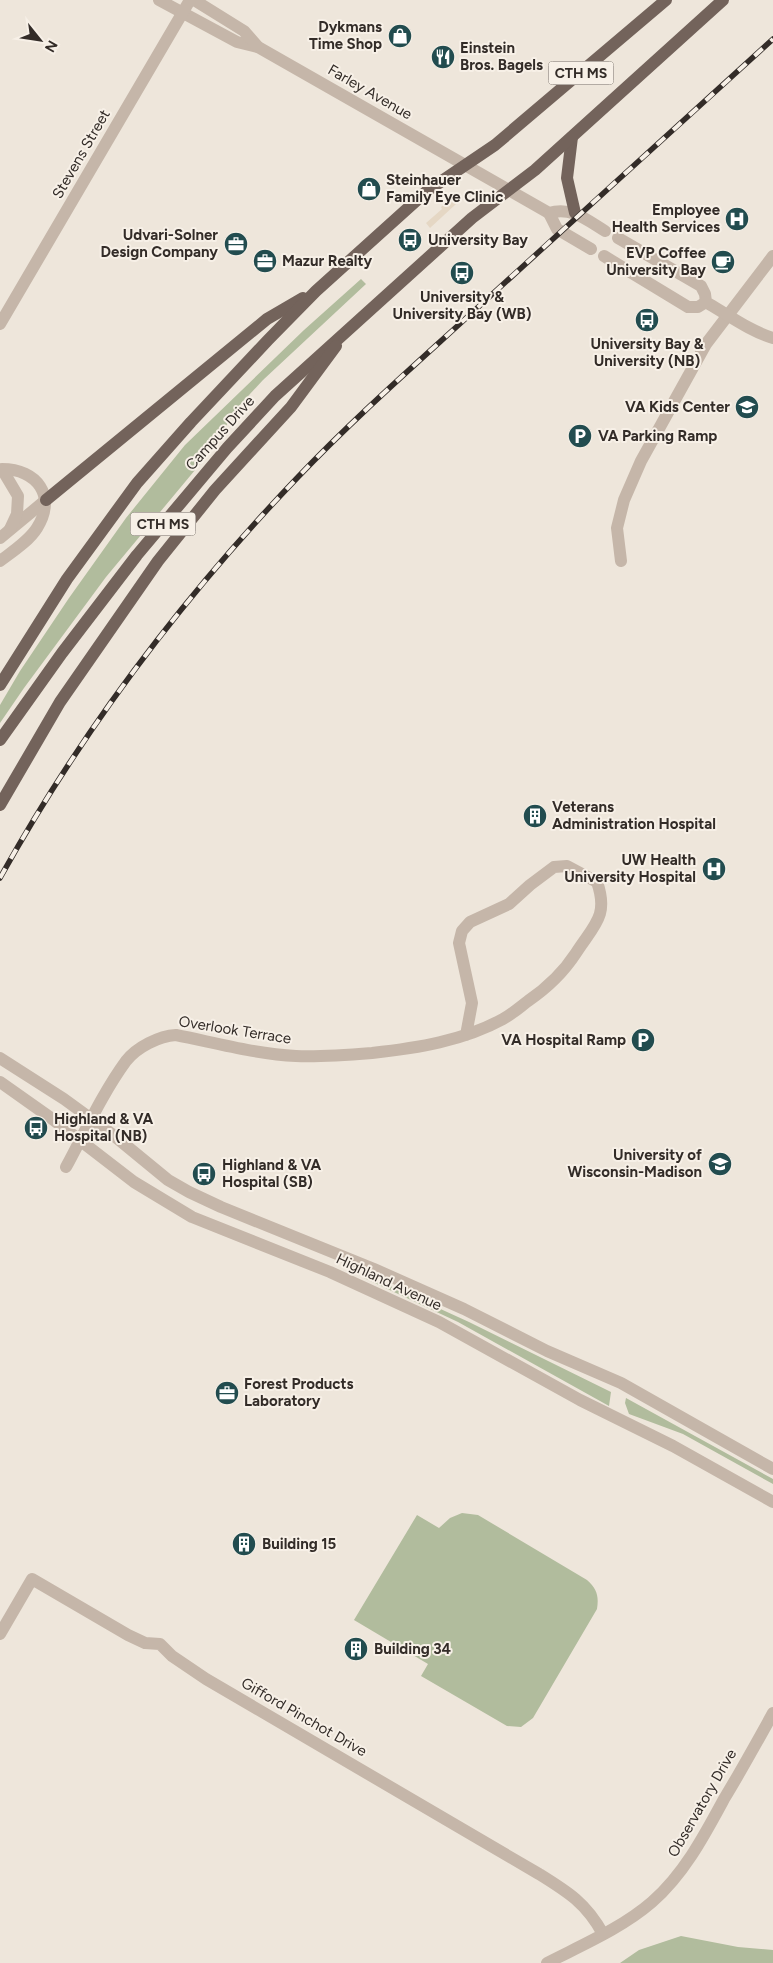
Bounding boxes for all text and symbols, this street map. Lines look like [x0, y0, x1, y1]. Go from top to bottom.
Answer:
north arrow [15, 15, 65, 65]
place label: Dykmans Time Shop [309, 18, 382, 53]
shop icon: Dykmans Time Shop [387, 23, 413, 49]
text: N [41, 37, 61, 55]
place label: Einstein Bros. Bagels [460, 39, 543, 74]
restaurant icon: Einstein Bros. Bagels [430, 44, 456, 70]
street label: Farley Avenue [325, 61, 415, 123]
road number: CTH MS [548, 62, 614, 84]
street label: Stevens Street [48, 106, 114, 202]
place label: Steinhauer Family Eye Clinic [386, 171, 503, 206]
shop icon: Steinhauer Family Eye Clinic [356, 176, 382, 202]
place label: Employee Health Services [612, 201, 721, 236]
hospital icon: Employee Health Services [724, 206, 750, 232]
place label: Udvari-Solner Design Company [101, 226, 218, 261]
bus stop icon: University Bay [397, 227, 423, 253]
office icon: Udvari-Solner Design Company [223, 231, 249, 257]
place label: University Bay [428, 231, 528, 249]
place label: EVP Coffee University Bay [606, 244, 707, 279]
office icon: Mazur Realty [252, 248, 278, 274]
cafe icon: EVP Coffee University Bay [710, 249, 736, 275]
place label: Mazur Realty [282, 252, 372, 270]
bus stop icon: University & University Bay (WB) [449, 260, 475, 286]
place label: University & University Bay (WB) [393, 288, 532, 323]
bus stop icon: University Bay & University (NB) [634, 307, 660, 333]
place label: University Bay & University (NB) [590, 335, 704, 370]
street label: Campus Drive [182, 392, 258, 474]
school or university icon: VA Kids Center [734, 394, 760, 420]
place label: VA Kids Center [625, 398, 730, 416]
parking icon: VA Parking Ramp [567, 423, 593, 449]
place label: VA Parking Ramp [598, 427, 717, 445]
road number: CTH MS [130, 512, 196, 536]
place label: Veterans Administration Hospital [552, 798, 716, 833]
building icon: Veterans Administration Hospital [522, 803, 548, 829]
place label: UW Health University Hospital [564, 851, 696, 886]
hospital icon: UW Health University Hospital [701, 856, 727, 882]
street label: Overlook Terrace [177, 1012, 293, 1048]
parking icon: VA Hospital Ramp [630, 1027, 656, 1053]
place label: VA Hospital Ramp [501, 1031, 626, 1049]
place label: Highland & VA Hospital (NB) [54, 1110, 153, 1145]
bus stop icon: Highland & VA Hospital (NB) [23, 1115, 49, 1141]
place label: University of Wisconsin-Madison [567, 1146, 702, 1181]
school or university icon: University of Wisconsin-Madison [707, 1151, 733, 1177]
place label: Highland & VA Hospital (SB) [222, 1156, 321, 1191]
bus stop icon: Highland & VA Hospital (SB) [191, 1161, 217, 1187]
street label: Highland Avenue [333, 1250, 445, 1314]
place label: Forest Products Laboratory [244, 1375, 354, 1410]
office icon: Forest Products Laboratory [214, 1380, 240, 1406]
building icon: Building 15 [231, 1531, 257, 1557]
place label: Building 15 [262, 1535, 337, 1553]
building icon: Building 34 [343, 1636, 369, 1662]
place label: Building 34 [374, 1640, 452, 1658]
street label: Gifford Pinchot Drive [238, 1674, 370, 1760]
street label: Observatory Drive [664, 1746, 740, 1860]

